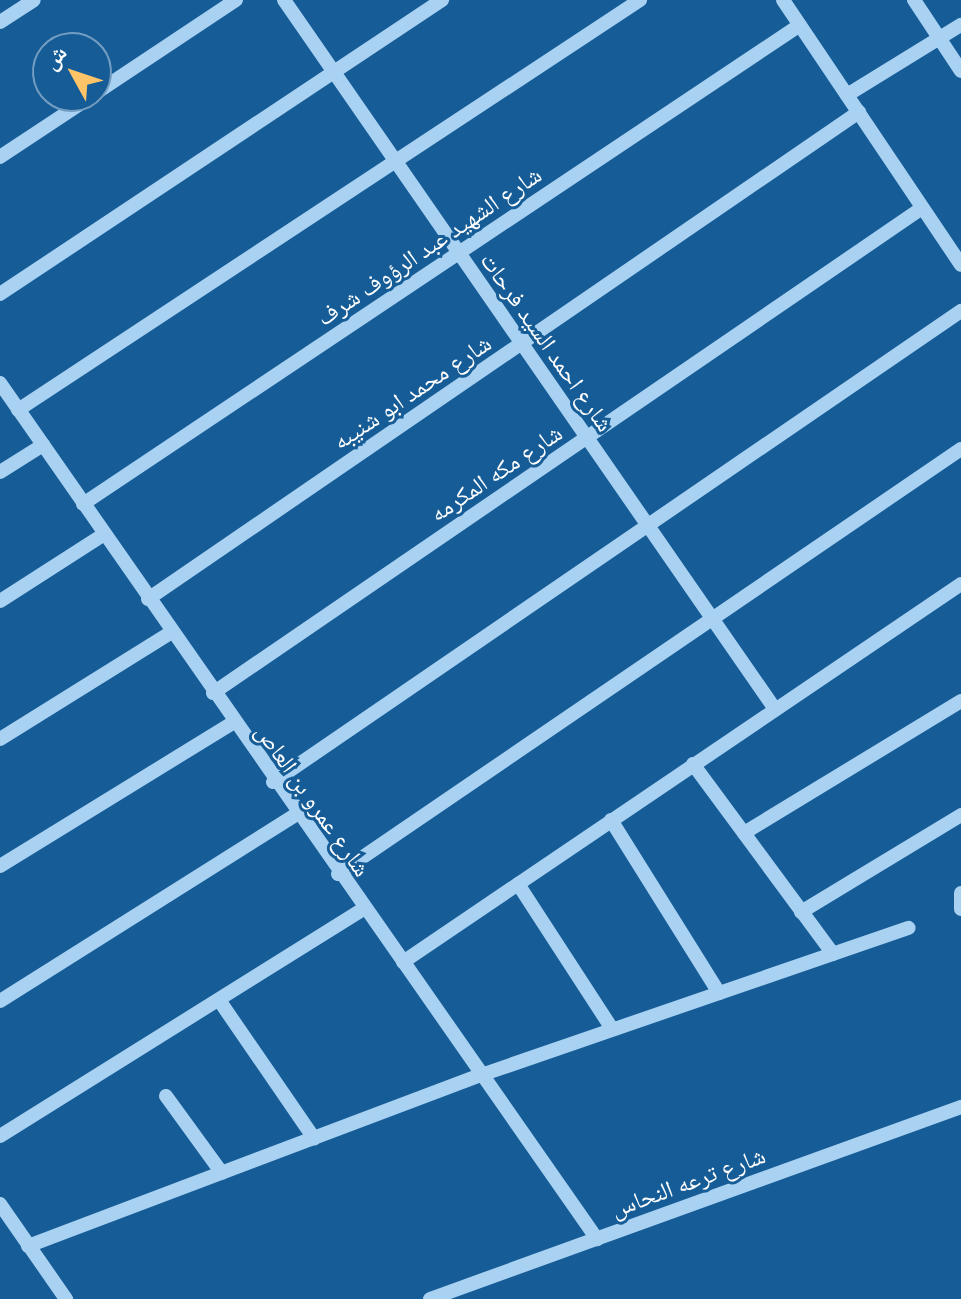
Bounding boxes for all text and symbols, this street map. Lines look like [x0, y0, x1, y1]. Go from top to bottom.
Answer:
north arrow [32, 32, 112, 112]
text: ش [37, 40, 73, 75]
street label: شارع الشهيد عبد الرؤوف شرف [311, 160, 547, 332]
street label: شارع احمد السيد فرحات [474, 247, 620, 437]
street label: شارع محمد ابو شنيبه [327, 328, 497, 456]
street label: شارع مكه المكرمه [424, 418, 568, 528]
street label: شارع عمرو بن العاص [250, 718, 376, 882]
street label: شارع ترعه النحاس [607, 1141, 769, 1223]

